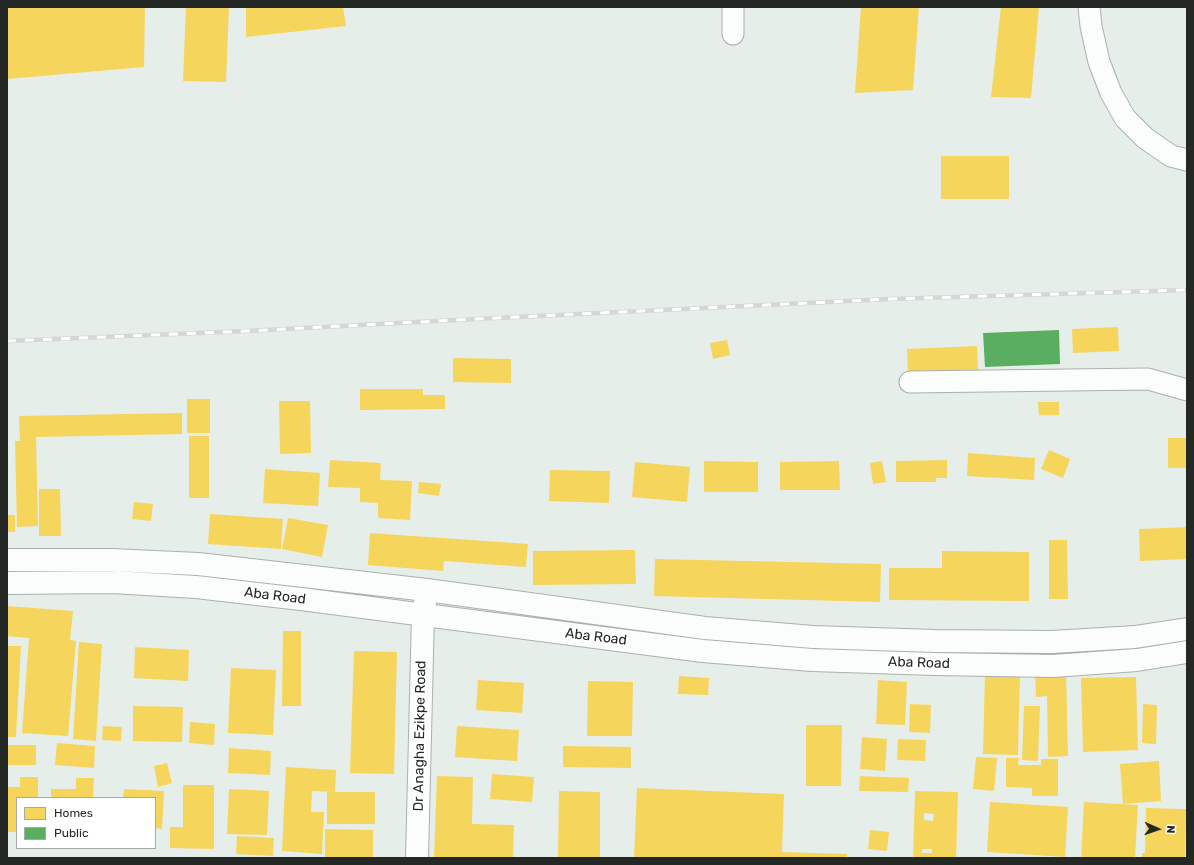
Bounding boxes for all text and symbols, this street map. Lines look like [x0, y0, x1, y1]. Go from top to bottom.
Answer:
street label: Aba Road [243, 584, 307, 608]
street label: Aba Road [564, 625, 628, 649]
street label: Aba Road [888, 654, 950, 672]
street label: Dr Anagha Ezikpe Road [410, 660, 430, 812]
legend [16, 797, 156, 849]
text: Homes [54, 806, 93, 820]
north arrow [1138, 809, 1178, 849]
text: N [1164, 825, 1177, 834]
text: Public [54, 826, 89, 840]

